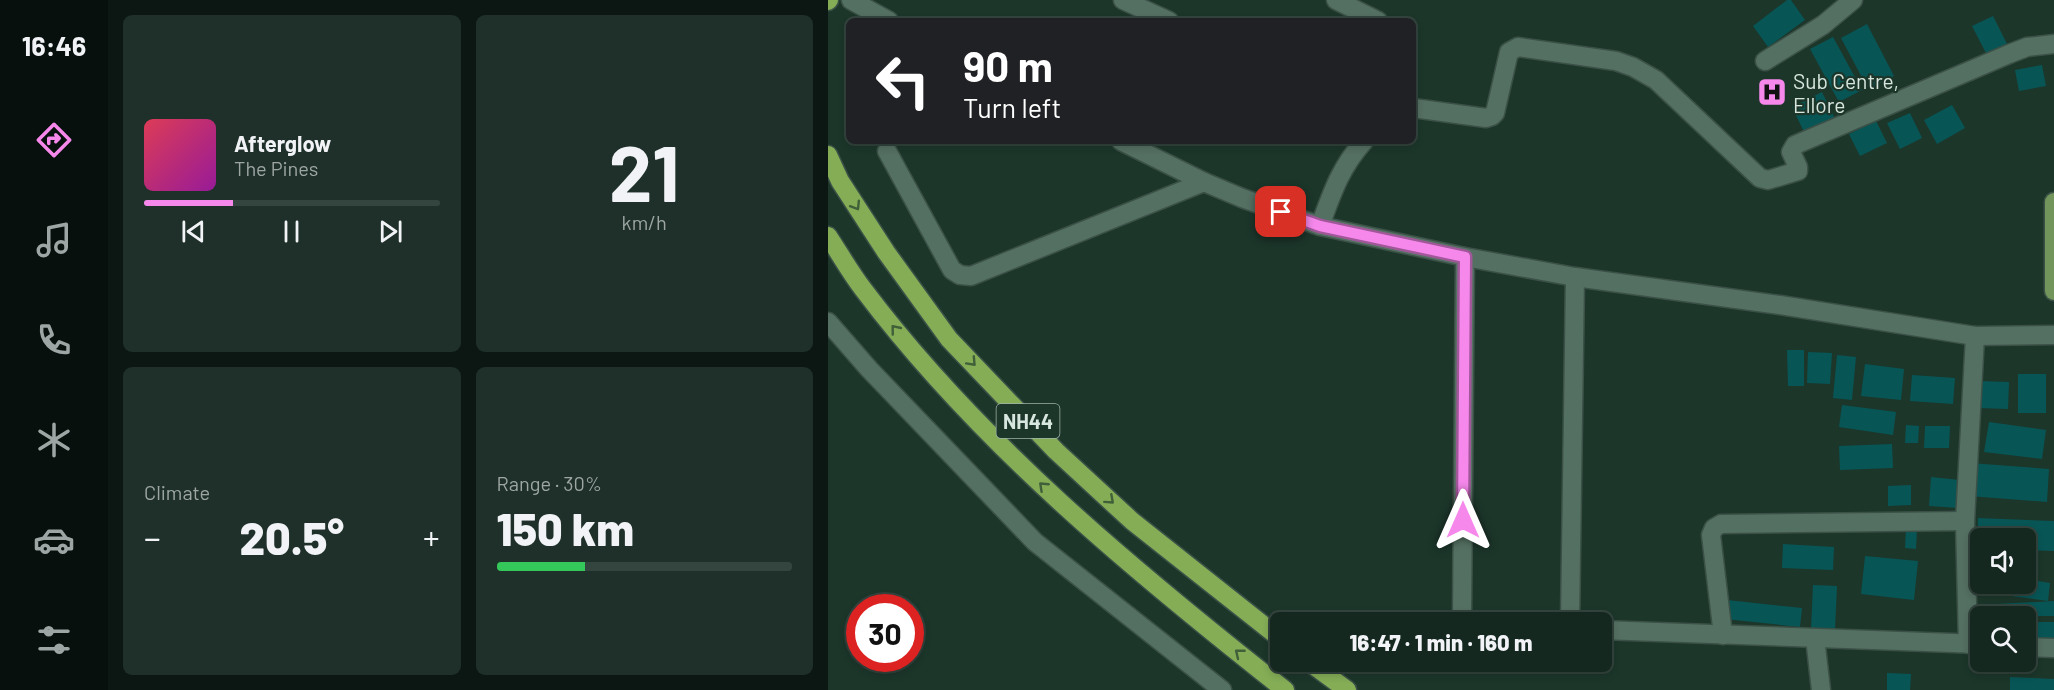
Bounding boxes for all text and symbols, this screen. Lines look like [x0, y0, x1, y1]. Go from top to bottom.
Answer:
text: 16:46 [22, 29, 86, 61]
text: 90 m [963, 40, 1053, 90]
icon: left [864, 42, 942, 120]
place label: Sub Centre, Ellore [1793, 68, 1899, 117]
hospital icon: Sub Centre, Ellore [1756, 76, 1788, 108]
text: Turn left [963, 91, 1061, 123]
icon: directions [33, 119, 75, 161]
text: 21 [609, 124, 680, 218]
text: Afterglow [234, 130, 331, 156]
text: The Pines [234, 156, 318, 180]
pin [1255, 186, 1306, 237]
icon: arrive [1264, 195, 1297, 228]
one-way arrow [849, 199, 860, 210]
text: km/h [622, 210, 667, 234]
icon: previous [177, 215, 210, 248]
icon: pause [275, 215, 308, 248]
icon: next [374, 215, 407, 248]
icon: music [33, 219, 75, 261]
icon: phone [33, 319, 75, 361]
one-way arrow [892, 325, 903, 336]
one-way arrow [965, 356, 976, 366]
road number: NH44 [996, 404, 1060, 438]
icon: climate [33, 419, 75, 461]
text: Range · 30% [497, 471, 602, 495]
text: Climate [144, 480, 210, 504]
one-way arrow [1040, 482, 1050, 493]
position arrow [1431, 488, 1495, 552]
one-way arrow [1103, 493, 1113, 504]
text: 150 km [497, 501, 634, 555]
text: 20.5° [239, 510, 344, 564]
text: − [144, 517, 161, 557]
text: + [423, 517, 440, 557]
icon: car [33, 519, 75, 561]
map controls [1970, 528, 2036, 672]
button: sound [1970, 528, 2036, 594]
speed limit sign: 30 [846, 594, 924, 672]
button: search [1970, 606, 2036, 672]
icon: filters [33, 619, 75, 661]
text: 16:47 · 1 min · 160 m [1350, 629, 1532, 655]
one-way arrow [1235, 650, 1246, 661]

